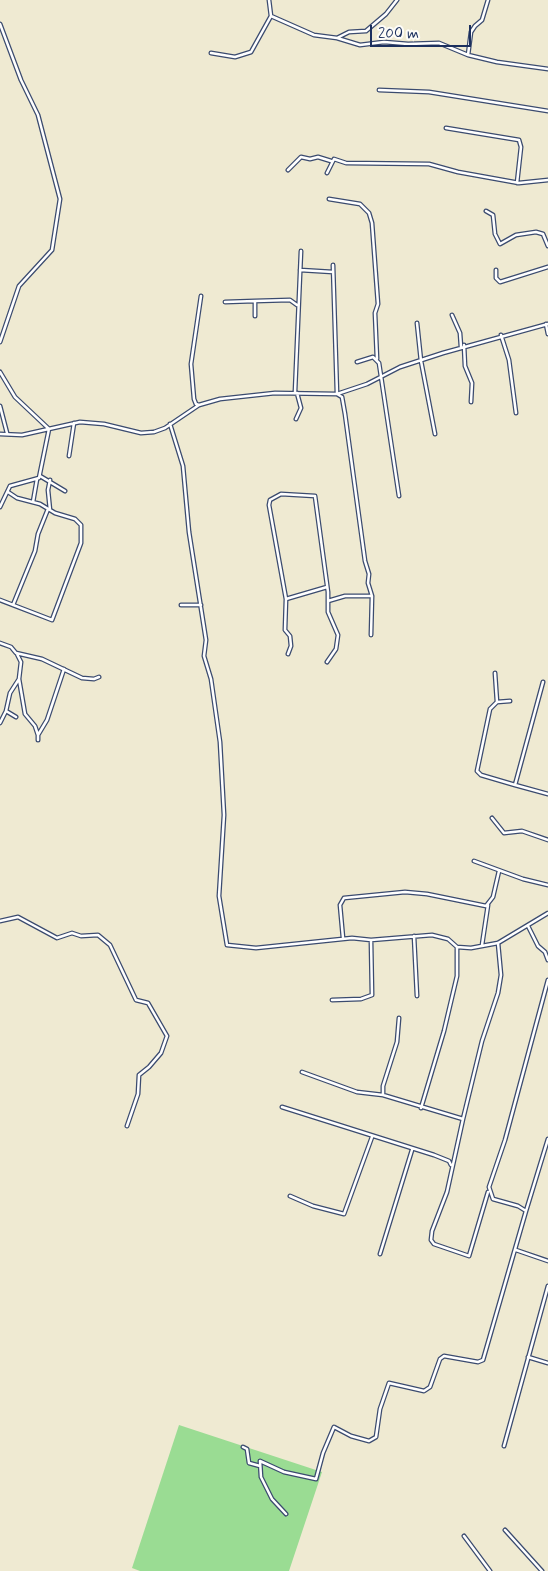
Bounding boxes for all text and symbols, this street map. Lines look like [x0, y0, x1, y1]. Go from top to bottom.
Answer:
scale bar [373, 15, 474, 47]
text: 200 m [378, 24, 419, 44]

